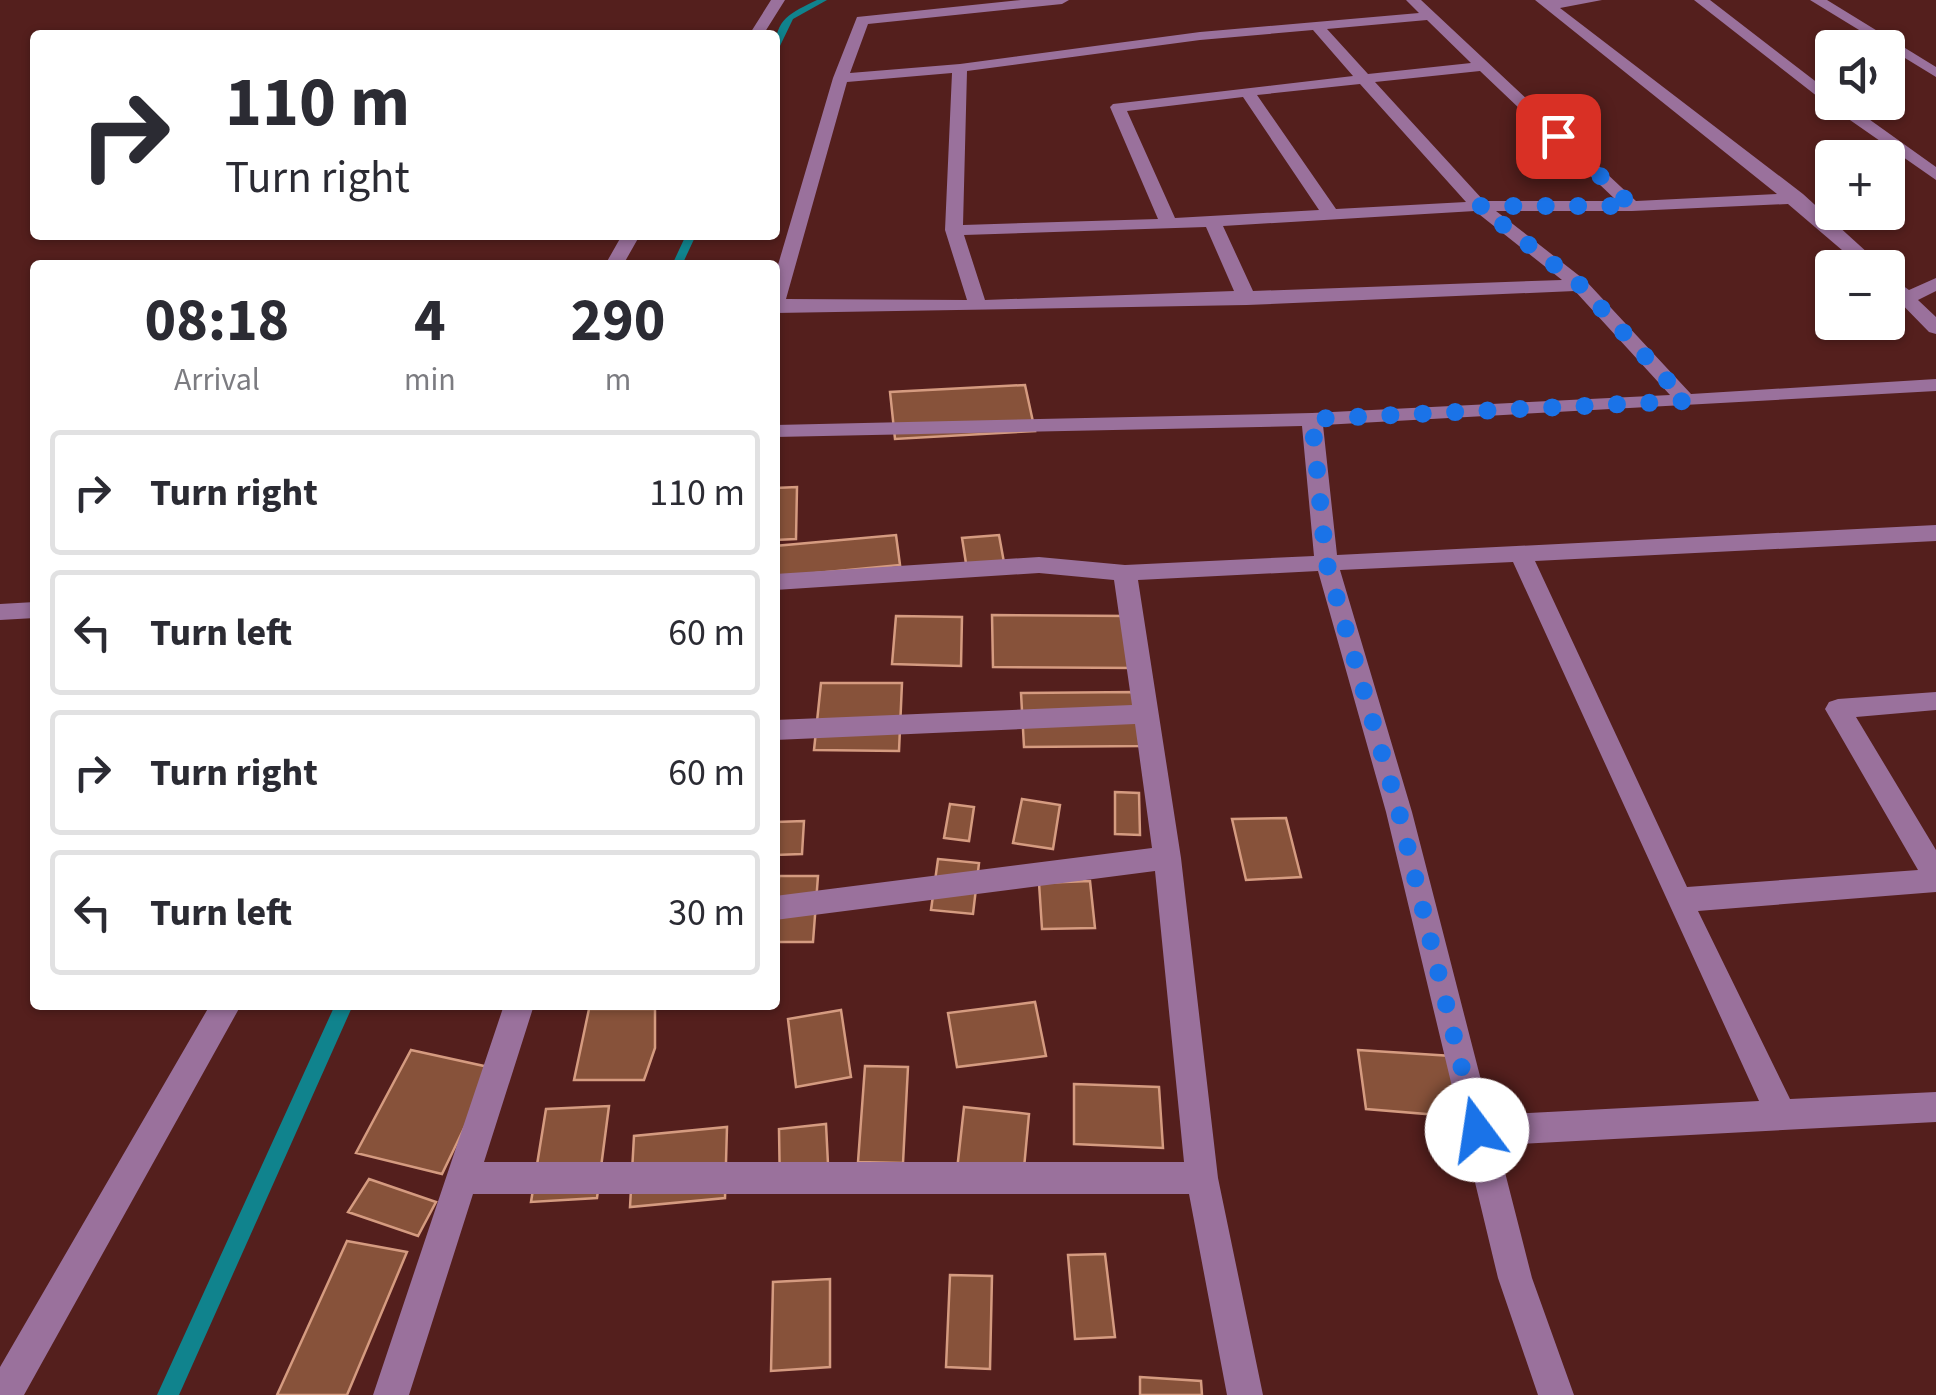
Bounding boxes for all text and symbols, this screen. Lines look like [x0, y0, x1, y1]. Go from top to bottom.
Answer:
map controls [1815, 30, 1905, 340]
button: sound [1815, 30, 1905, 120]
text: 110 m [225, 53, 410, 153]
icon: right [60, 70, 190, 200]
pin [1516, 94, 1601, 179]
icon: arrive [1531, 109, 1586, 164]
button: + [1815, 140, 1905, 230]
text: Turn right [225, 146, 410, 210]
button: − [1815, 250, 1905, 340]
text: 08:18 [145, 279, 289, 364]
text: 4 [414, 279, 446, 364]
text: 290 [570, 279, 665, 364]
text: Arrival [174, 357, 260, 403]
text: min [404, 357, 456, 403]
text: m [605, 357, 631, 403]
icon: right [65, 465, 120, 520]
text: Turn right [150, 466, 318, 520]
text: 110 m [649, 466, 745, 520]
icon: left [65, 605, 120, 660]
text: Turn left [150, 606, 292, 660]
text: 60 m [668, 606, 745, 660]
icon: right [65, 745, 120, 800]
text: Turn right [150, 746, 318, 800]
text: 60 m [668, 746, 745, 800]
icon: left [65, 885, 120, 940]
text: Turn left [150, 886, 292, 940]
text: 30 m [668, 886, 745, 940]
position arrow [1425, 1078, 1529, 1182]

